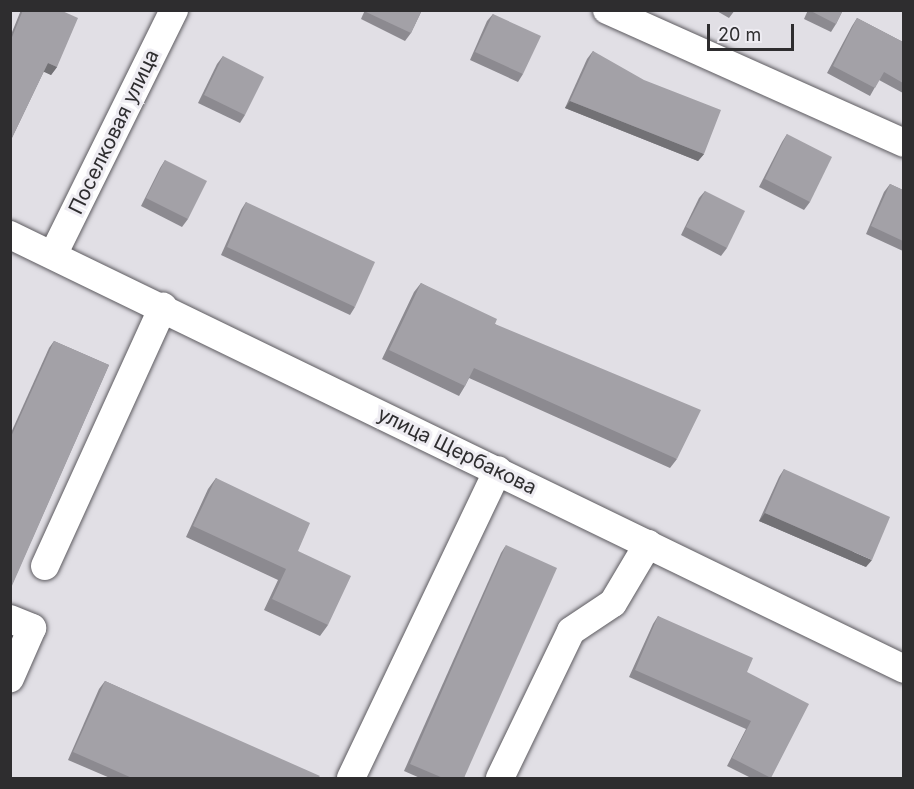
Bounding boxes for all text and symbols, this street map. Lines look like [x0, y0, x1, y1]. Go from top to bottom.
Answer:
scale bar [710, 12, 797, 50]
text: 20 m [718, 24, 761, 45]
street label: Поселковая улица [64, 46, 164, 218]
street label: улица Щербакова [374, 402, 540, 500]

